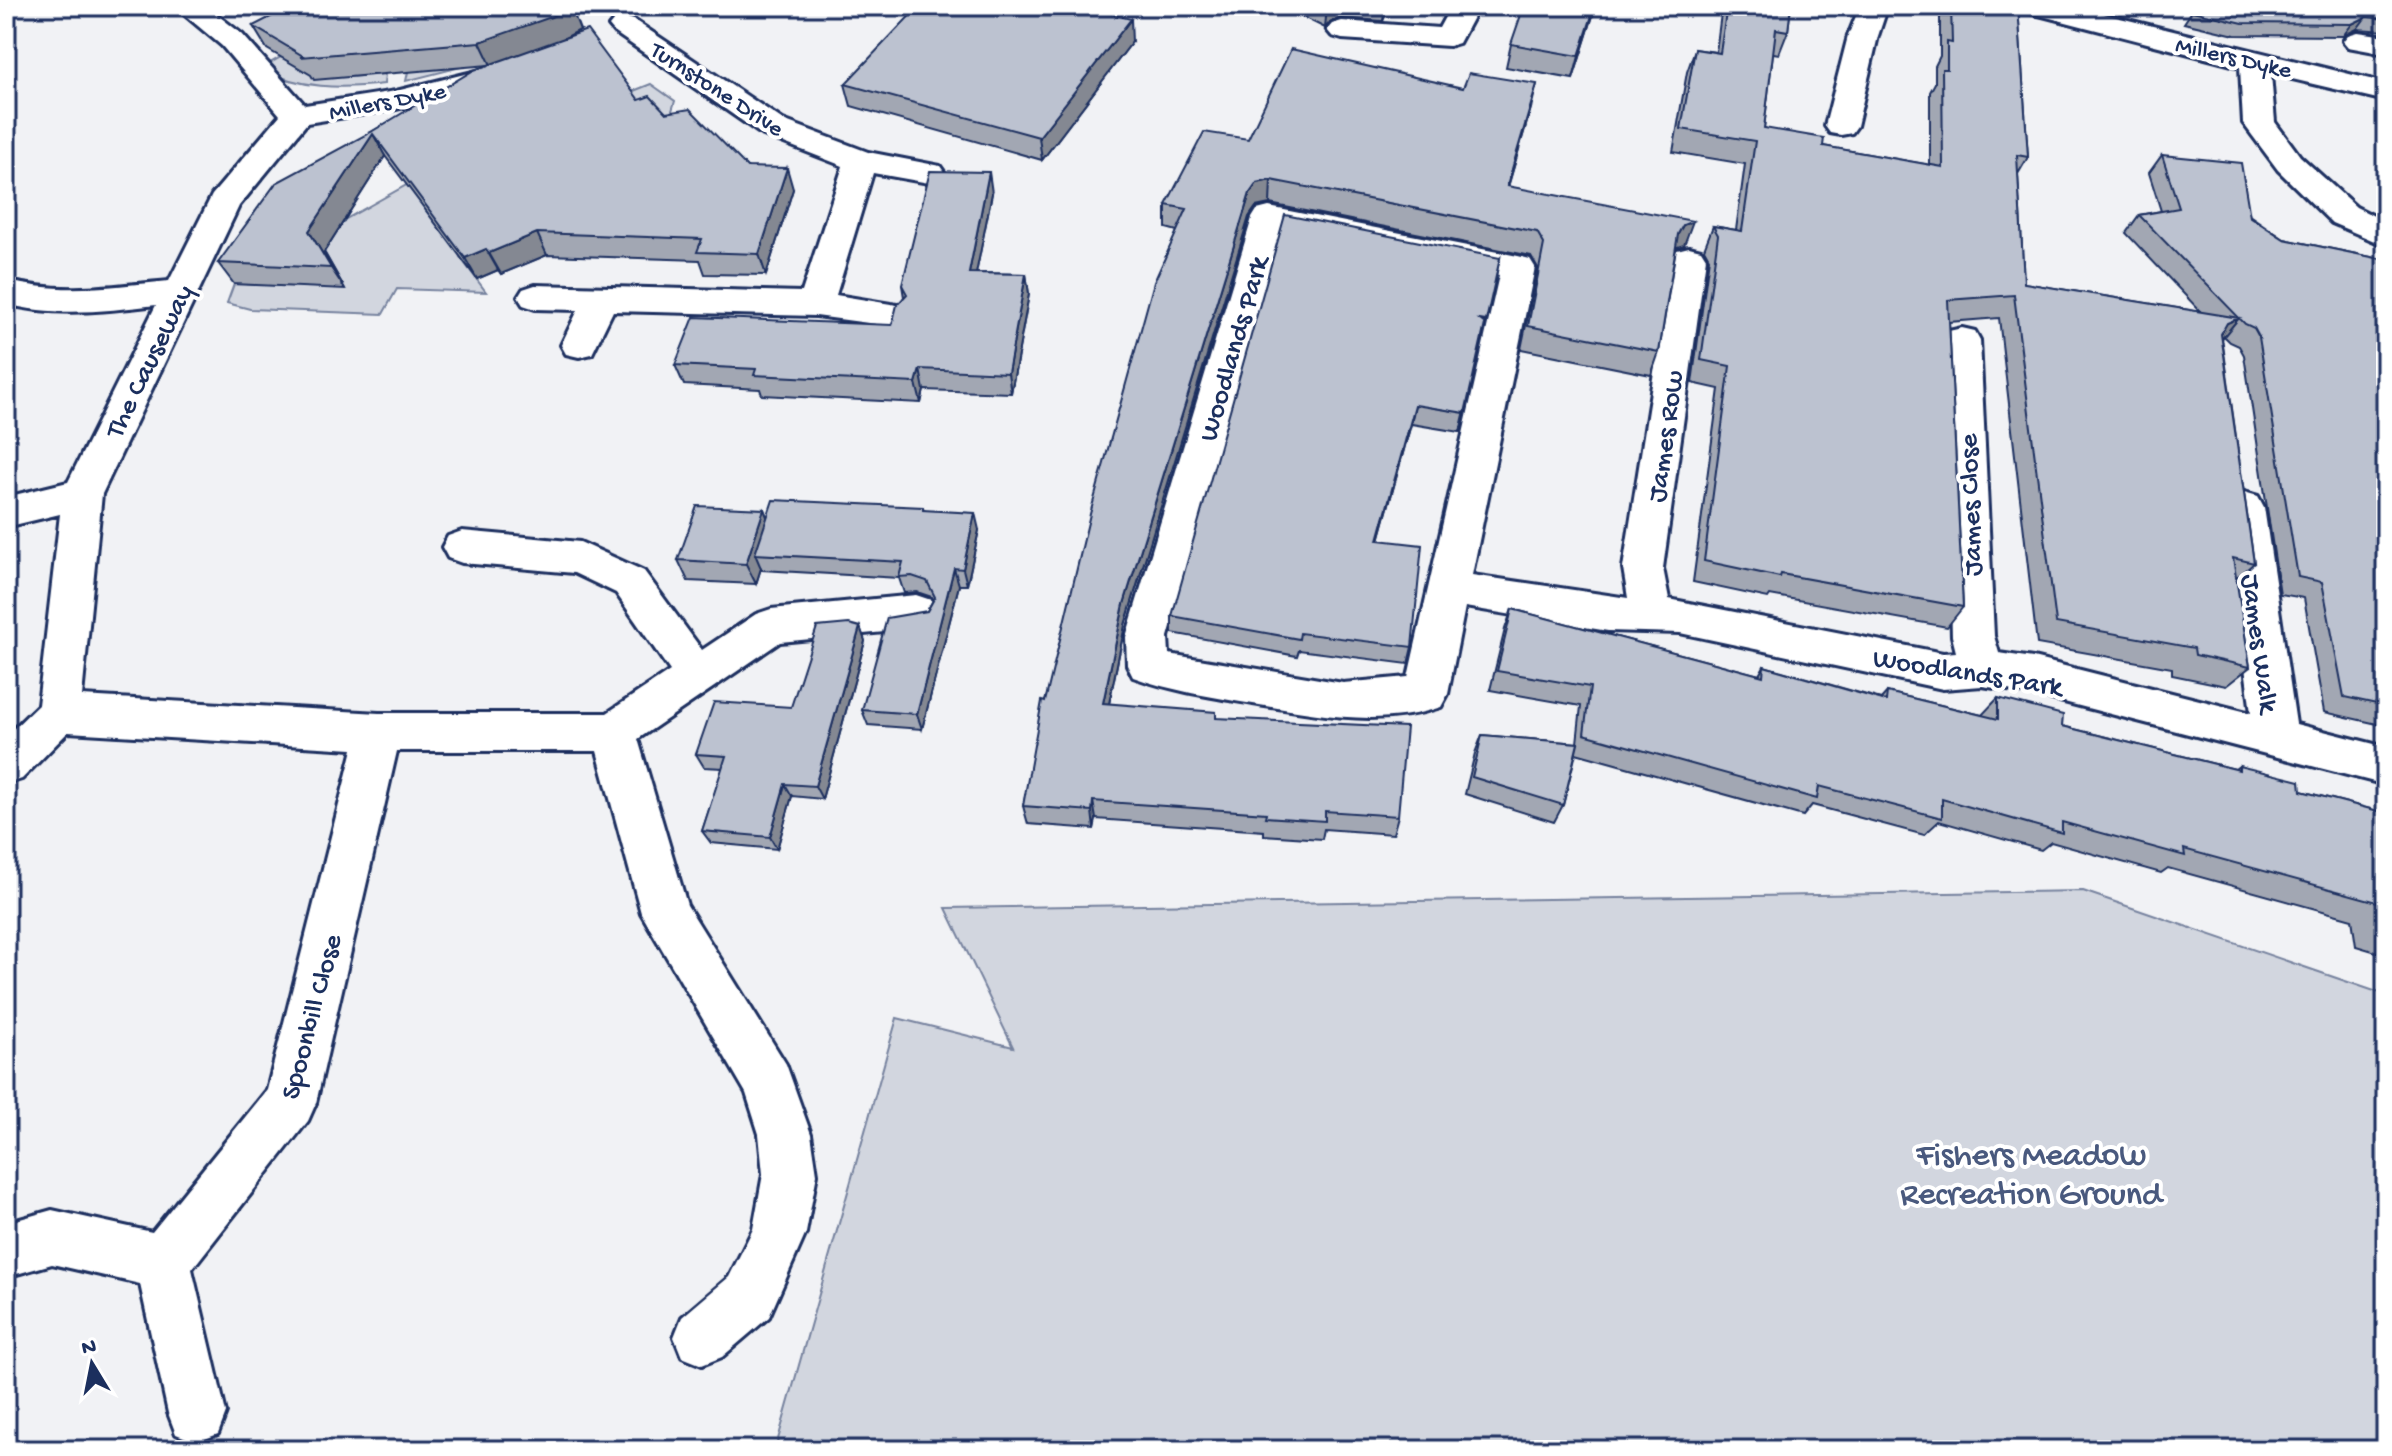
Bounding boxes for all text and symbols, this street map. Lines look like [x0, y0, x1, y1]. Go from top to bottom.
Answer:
street label: Millers Dyke [2172, 32, 2295, 87]
street label: Turnstone Drive [642, 36, 789, 145]
street label: Millers Dyke [327, 78, 449, 129]
street label: Woodlands Park [1193, 250, 1278, 446]
street label: The Causeway [99, 280, 202, 446]
street label: James Row [1642, 368, 1693, 505]
street label: James Close [1954, 433, 1991, 577]
street label: James Walk [2231, 572, 2284, 718]
street label: Woodlands Park [1870, 643, 2067, 706]
street label: Spoonbill Close [275, 930, 351, 1103]
park label: Fishers Meadow Recreation Ground [1900, 1138, 2165, 1217]
north arrow [52, 1324, 132, 1404]
text: N [80, 1334, 99, 1362]

